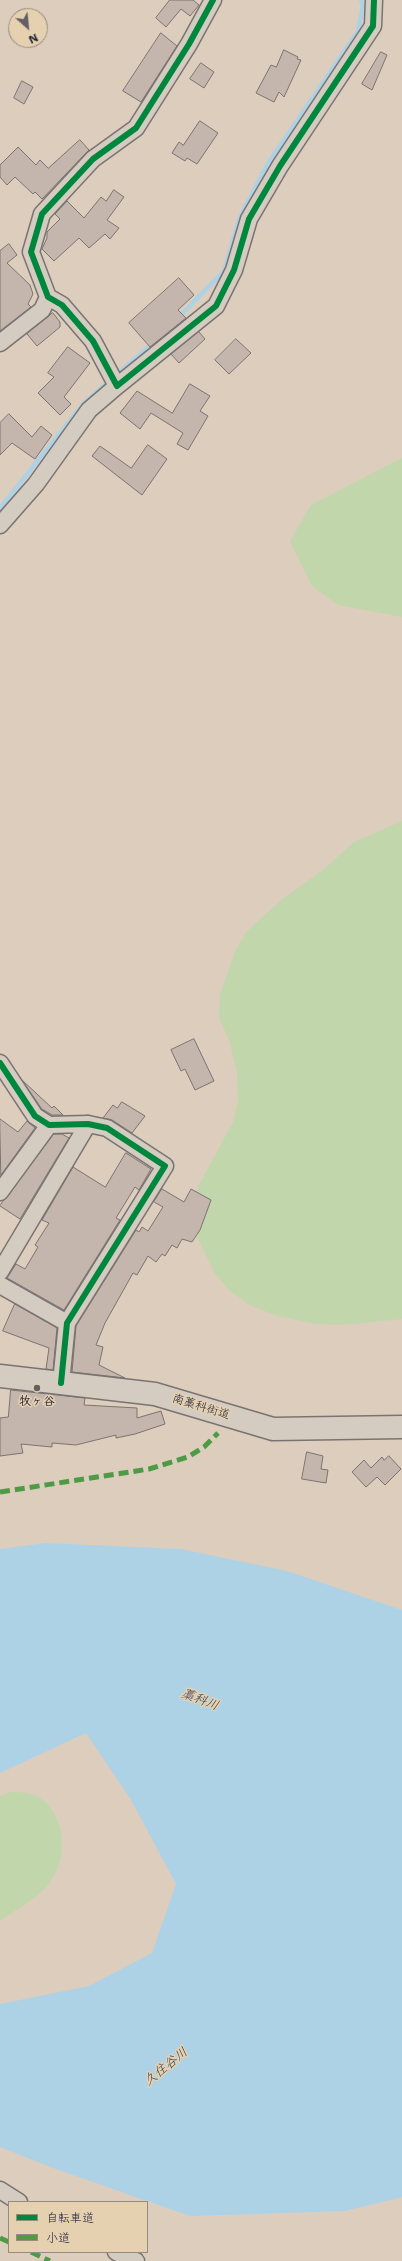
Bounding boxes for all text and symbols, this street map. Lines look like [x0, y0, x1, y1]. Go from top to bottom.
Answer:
north arrow [8, 8, 48, 48]
text: N [26, 30, 41, 47]
marker: 牧ヶ谷 [32, 1383, 42, 1393]
street label: 南藁科街道 [170, 1391, 232, 1423]
place label: 牧ヶ谷 [19, 1395, 55, 1409]
water label: 藁科川 [179, 1686, 221, 1714]
water label: 久住谷川 [141, 2045, 191, 2089]
legend [8, 2201, 148, 2253]
text: 自転車道 [46, 2210, 94, 2226]
text: 小道 [46, 2230, 70, 2246]

